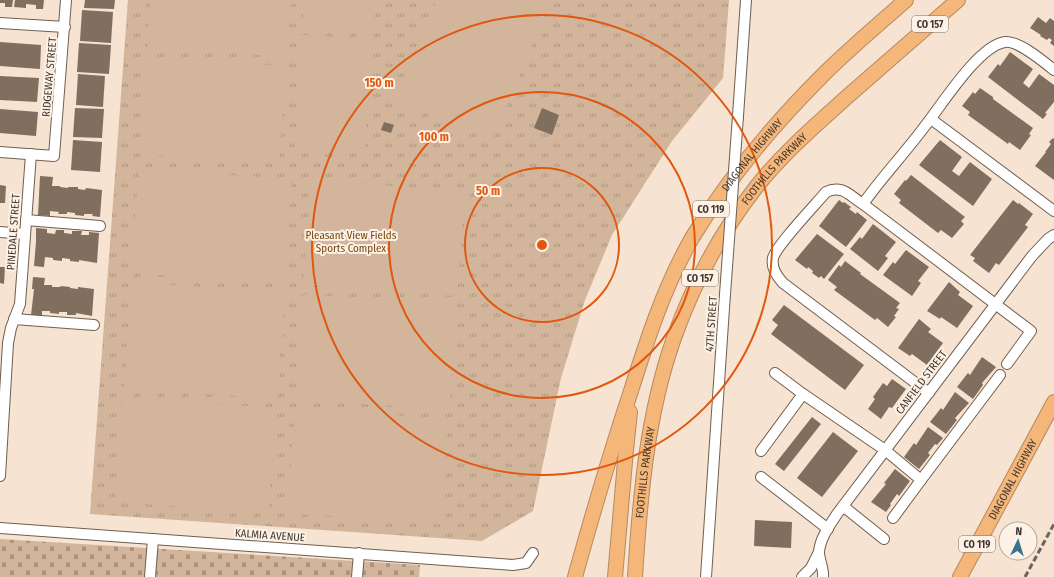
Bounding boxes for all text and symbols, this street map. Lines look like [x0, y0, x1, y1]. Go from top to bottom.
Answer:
road number: CO 157 [912, 16, 948, 32]
street label: RIDGEWAY STREET [40, 36, 60, 117]
text: 150 m [364, 76, 394, 90]
street label: DIAGONAL HIGHWAY [719, 116, 786, 194]
text: 100 m [419, 130, 449, 144]
street label: FOOTHILLS PARKWAY [739, 130, 810, 208]
text: 50 m [476, 184, 500, 198]
street label: PINEDALE STREET [4, 192, 23, 271]
road number: CO 119 [693, 201, 729, 217]
park label: Pleasant View Fields Sports Complex [306, 229, 397, 255]
centre of rings [535, 238, 549, 252]
road number: CO 157 [682, 270, 718, 286]
street label: 47TH STREET [703, 295, 720, 352]
street label: CANFIELD STREET [893, 347, 950, 417]
street label: FOOTHILLS PARKWAY [633, 425, 658, 519]
street label: DIAGONAL HIGHWAY [986, 436, 1040, 522]
north arrow [998, 521, 1038, 561]
text: N [1015, 525, 1022, 538]
street label: KALMIA AVENUE [235, 527, 305, 544]
road number: CO 119 [959, 536, 995, 552]

